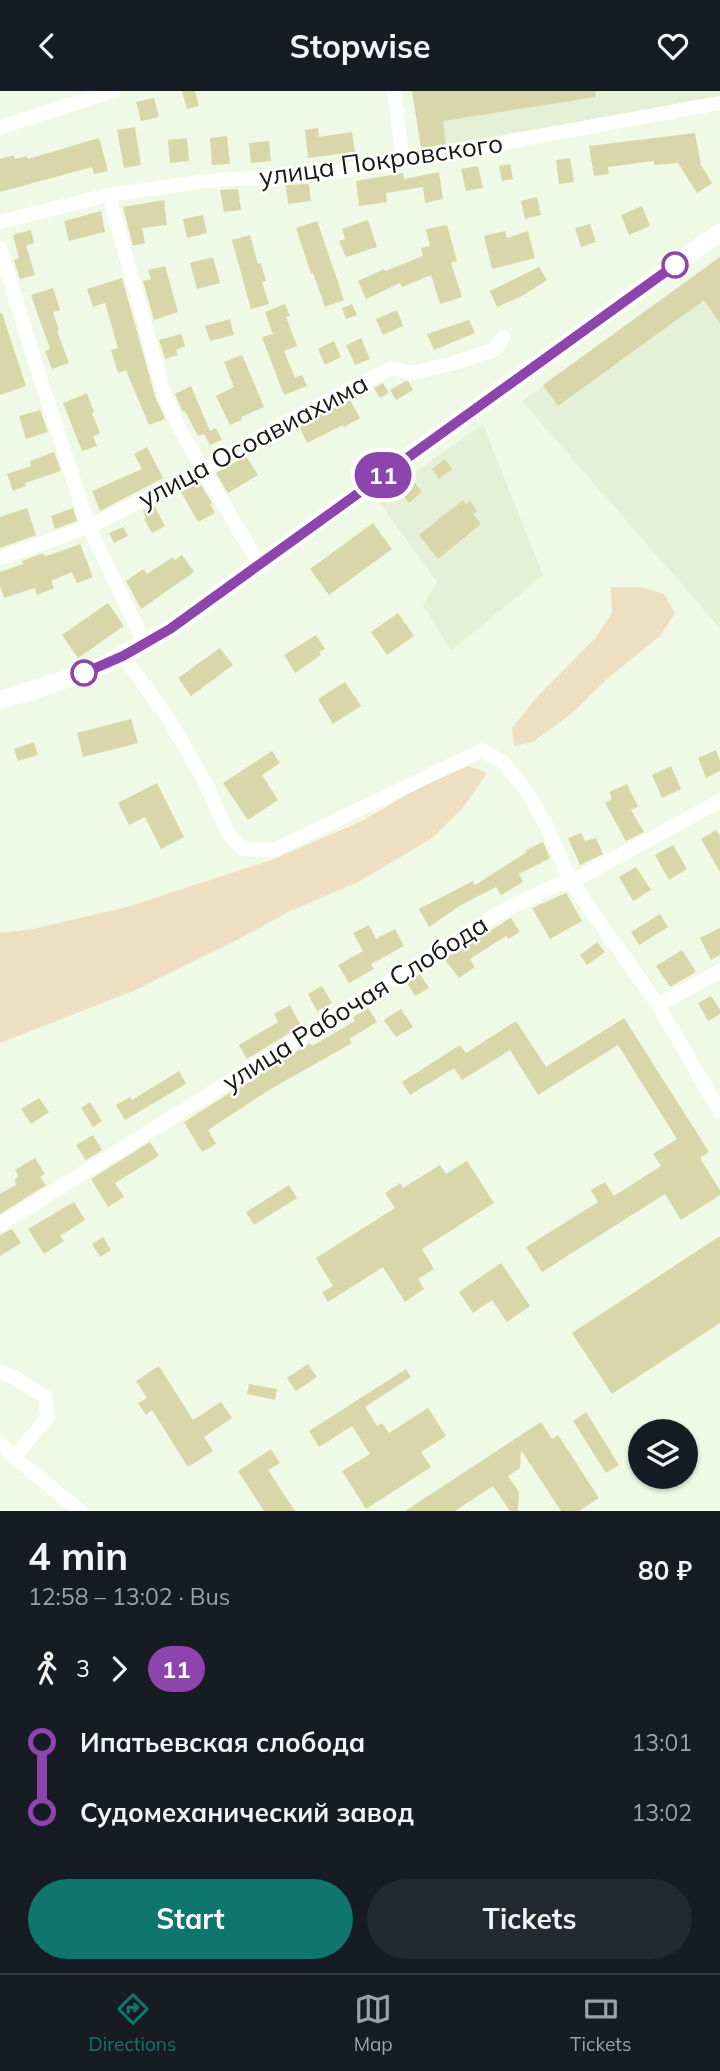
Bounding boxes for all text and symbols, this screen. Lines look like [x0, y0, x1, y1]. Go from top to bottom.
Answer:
text: Stopwise [289, 26, 431, 66]
icon: back [28, 27, 66, 65]
icon: heart [654, 27, 692, 65]
street label: улица Покровского [257, 126, 505, 193]
unlabelled marker [662, 252, 688, 278]
street label: улица Осоавиахима [132, 366, 373, 515]
line badge: 11 [352, 452, 414, 498]
text: 11 [369, 460, 397, 490]
unlabelled marker [71, 660, 97, 686]
street label: улица Рабочая Слобода [216, 907, 494, 1098]
map controls [628, 1419, 698, 1489]
button: layers [628, 1419, 698, 1489]
text: 4 min [28, 1532, 128, 1580]
text: 80 ₽ [638, 1554, 692, 1587]
text: 12:58 – 13:02 · Bus [28, 1582, 230, 1611]
icon: walk [28, 1650, 66, 1688]
icon: forward [100, 1650, 138, 1688]
text: 3 [76, 1654, 90, 1683]
text: 11 [162, 1654, 191, 1684]
text: Ипатьевская слобода [80, 1726, 365, 1759]
text: 13:01 [632, 1728, 692, 1757]
text: Судомеханический завод [80, 1796, 414, 1829]
text: 13:02 [632, 1798, 692, 1827]
button: Start [28, 1879, 353, 1959]
button: Tickets [367, 1879, 692, 1959]
tab: Directions [89, 1990, 176, 2056]
tab: Map [354, 1990, 393, 2056]
tab: Tickets [570, 1990, 631, 2056]

